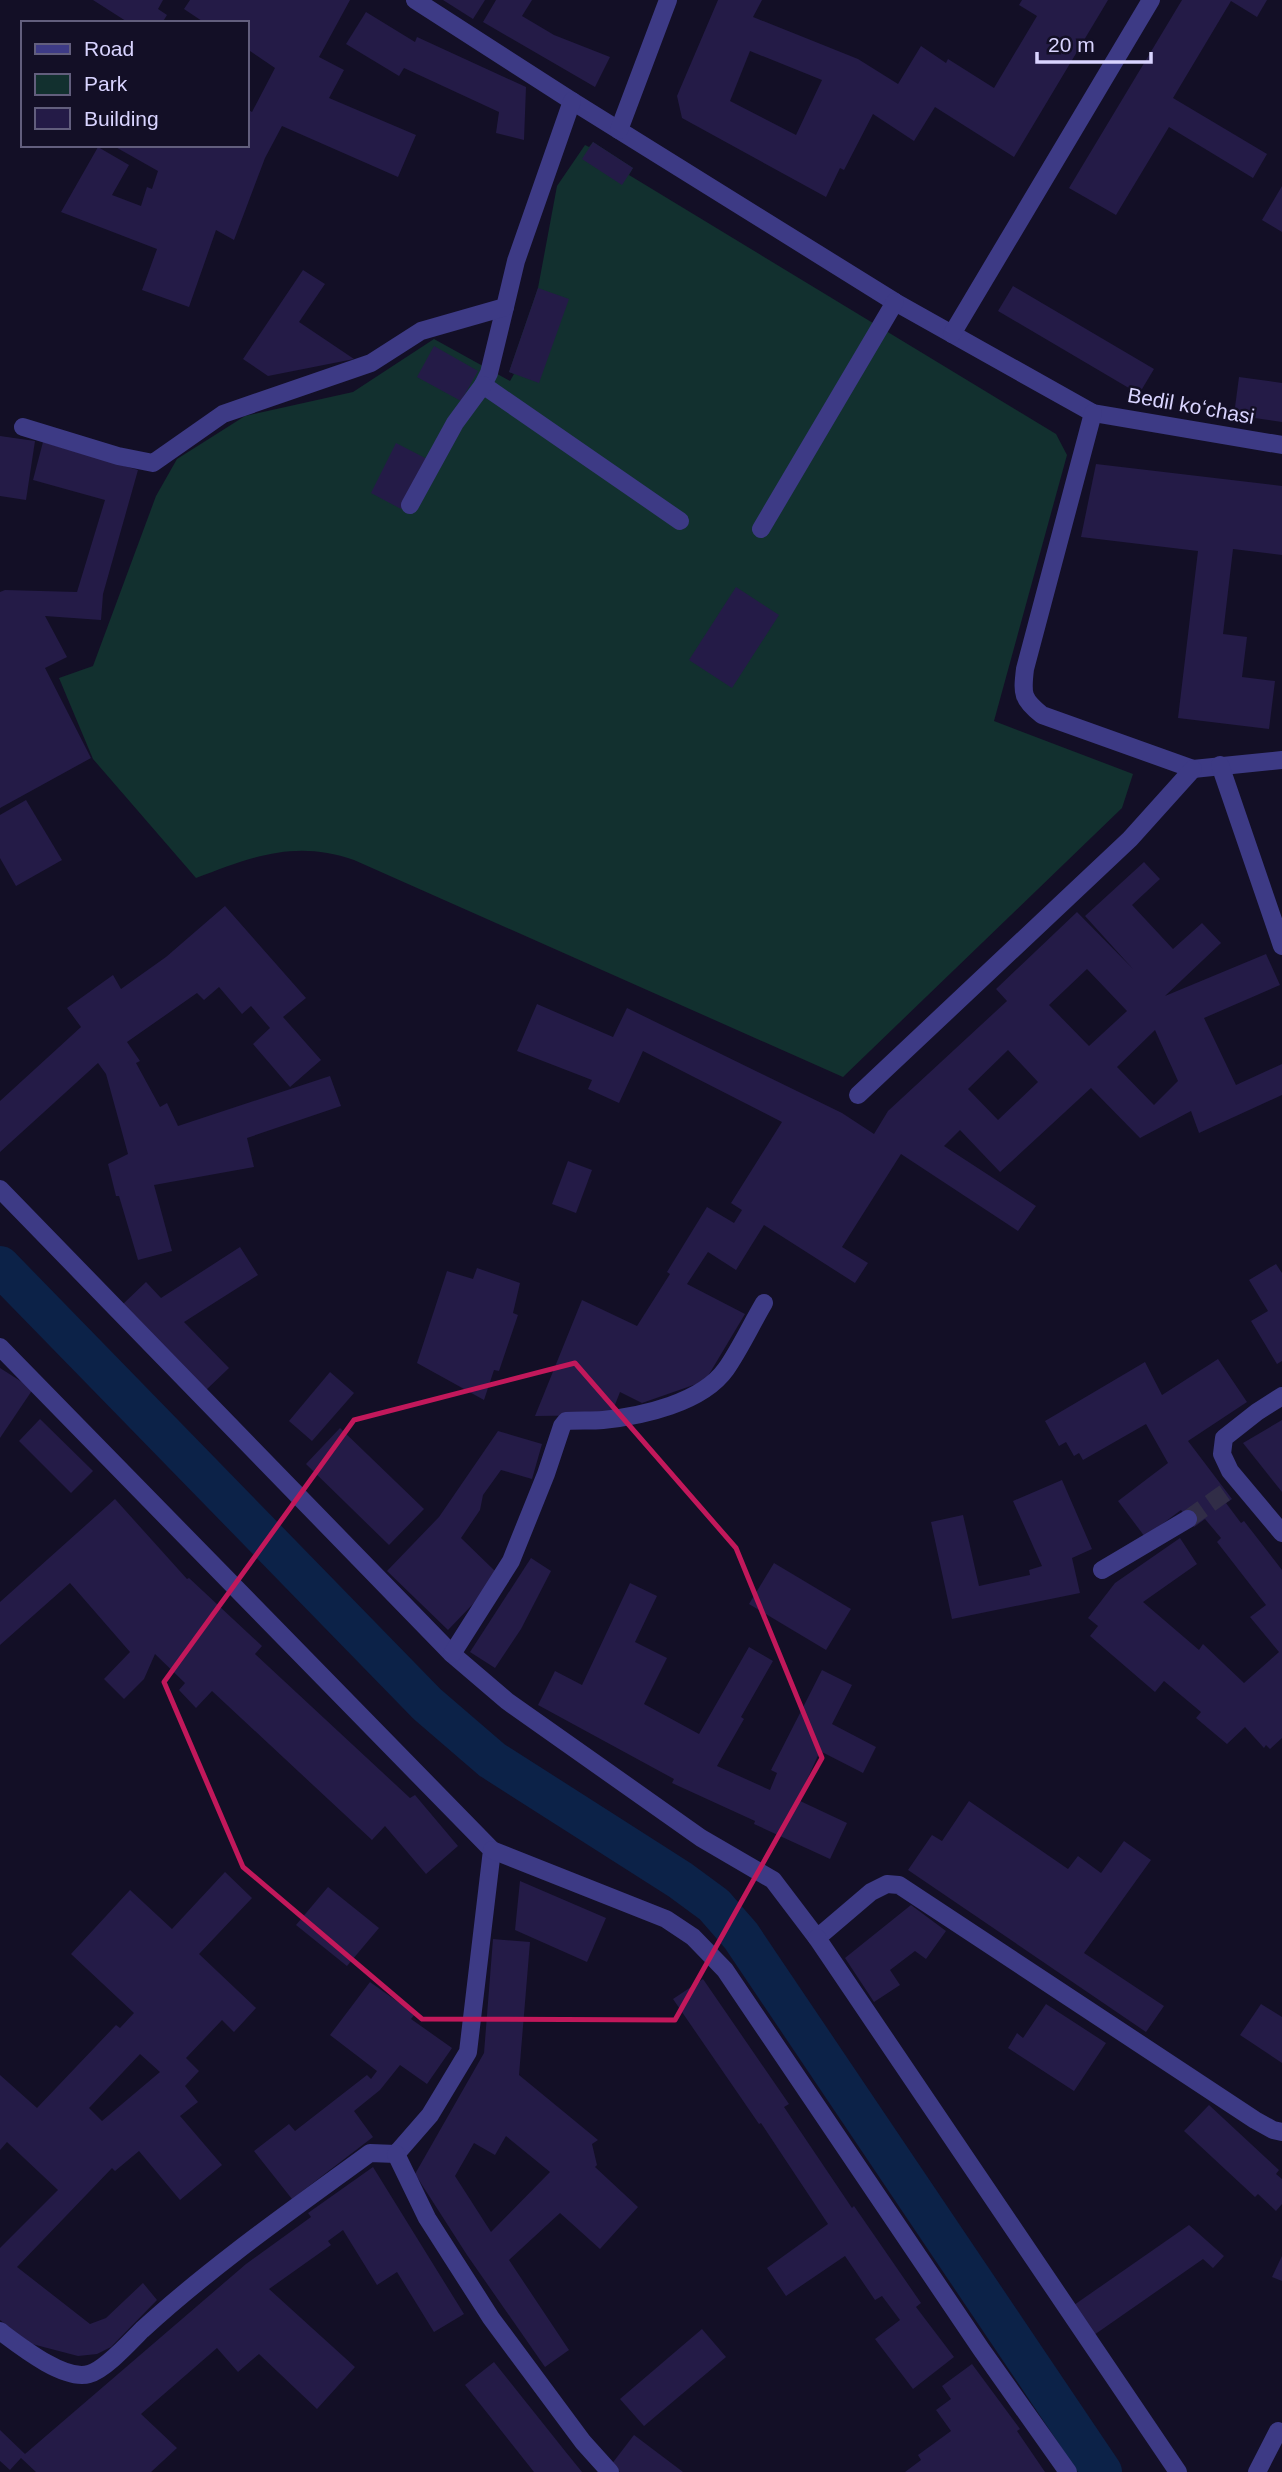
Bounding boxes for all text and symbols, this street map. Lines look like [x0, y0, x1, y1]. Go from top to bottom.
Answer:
legend [21, 21, 248, 147]
scale bar [1037, 21, 1151, 65]
text: 20 m [1048, 33, 1095, 56]
text: Road [84, 37, 134, 60]
text: Park [84, 72, 128, 95]
text: Building [84, 107, 159, 130]
street label: Bedil koʻchasi [1126, 383, 1256, 428]

